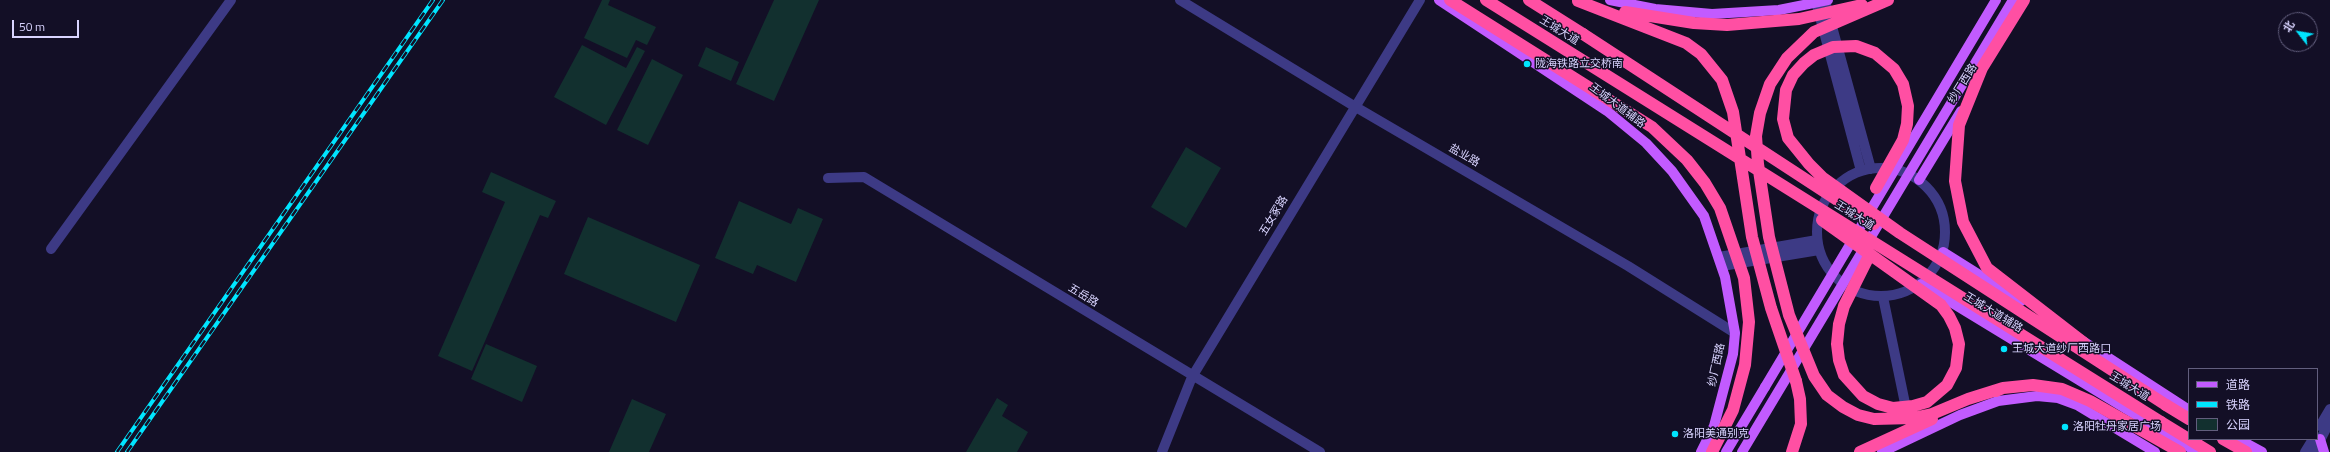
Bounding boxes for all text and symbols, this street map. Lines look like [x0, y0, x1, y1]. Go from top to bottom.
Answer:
scale bar [14, 12, 81, 38]
north arrow [2278, 12, 2318, 52]
street label: 王城大道 [1537, 14, 1581, 48]
text: 50 m [19, 17, 45, 36]
text: 北 [2279, 17, 2298, 35]
place label: 陇海铁路立交桥南 [1535, 57, 1623, 71]
marker: 陇海铁路立交桥南 [1522, 59, 1532, 69]
street label: 纱厂西路 [1946, 62, 1980, 106]
street label: 王城大道辅路 [1587, 81, 1647, 131]
street label: 盐业路 [1446, 142, 1482, 170]
street label: 五女冢路 [1257, 194, 1291, 238]
street label: 王城大道 [1832, 199, 1876, 233]
street label: 五岳路 [1065, 282, 1101, 310]
street label: 王城大道辅路 [1961, 290, 2025, 336]
street label: 纱厂西路 [1706, 342, 1728, 388]
place label: 王城大道纱厂西路口 [2012, 342, 2111, 356]
marker: 王城大道纱厂西路口 [1999, 344, 2009, 354]
legend [2188, 368, 2318, 440]
street label: 王城大道 [2107, 370, 2151, 404]
text: 道路 [2226, 375, 2250, 394]
text: 铁路 [2226, 395, 2250, 414]
text: 公园 [2226, 415, 2250, 434]
place label: 洛阳牡丹家居广场 [2073, 420, 2161, 434]
marker: 洛阳牡丹家居广场 [2060, 422, 2070, 432]
place label: 洛阳美通别克 [1683, 427, 1749, 441]
marker: 洛阳美通别克 [1670, 429, 1680, 439]

